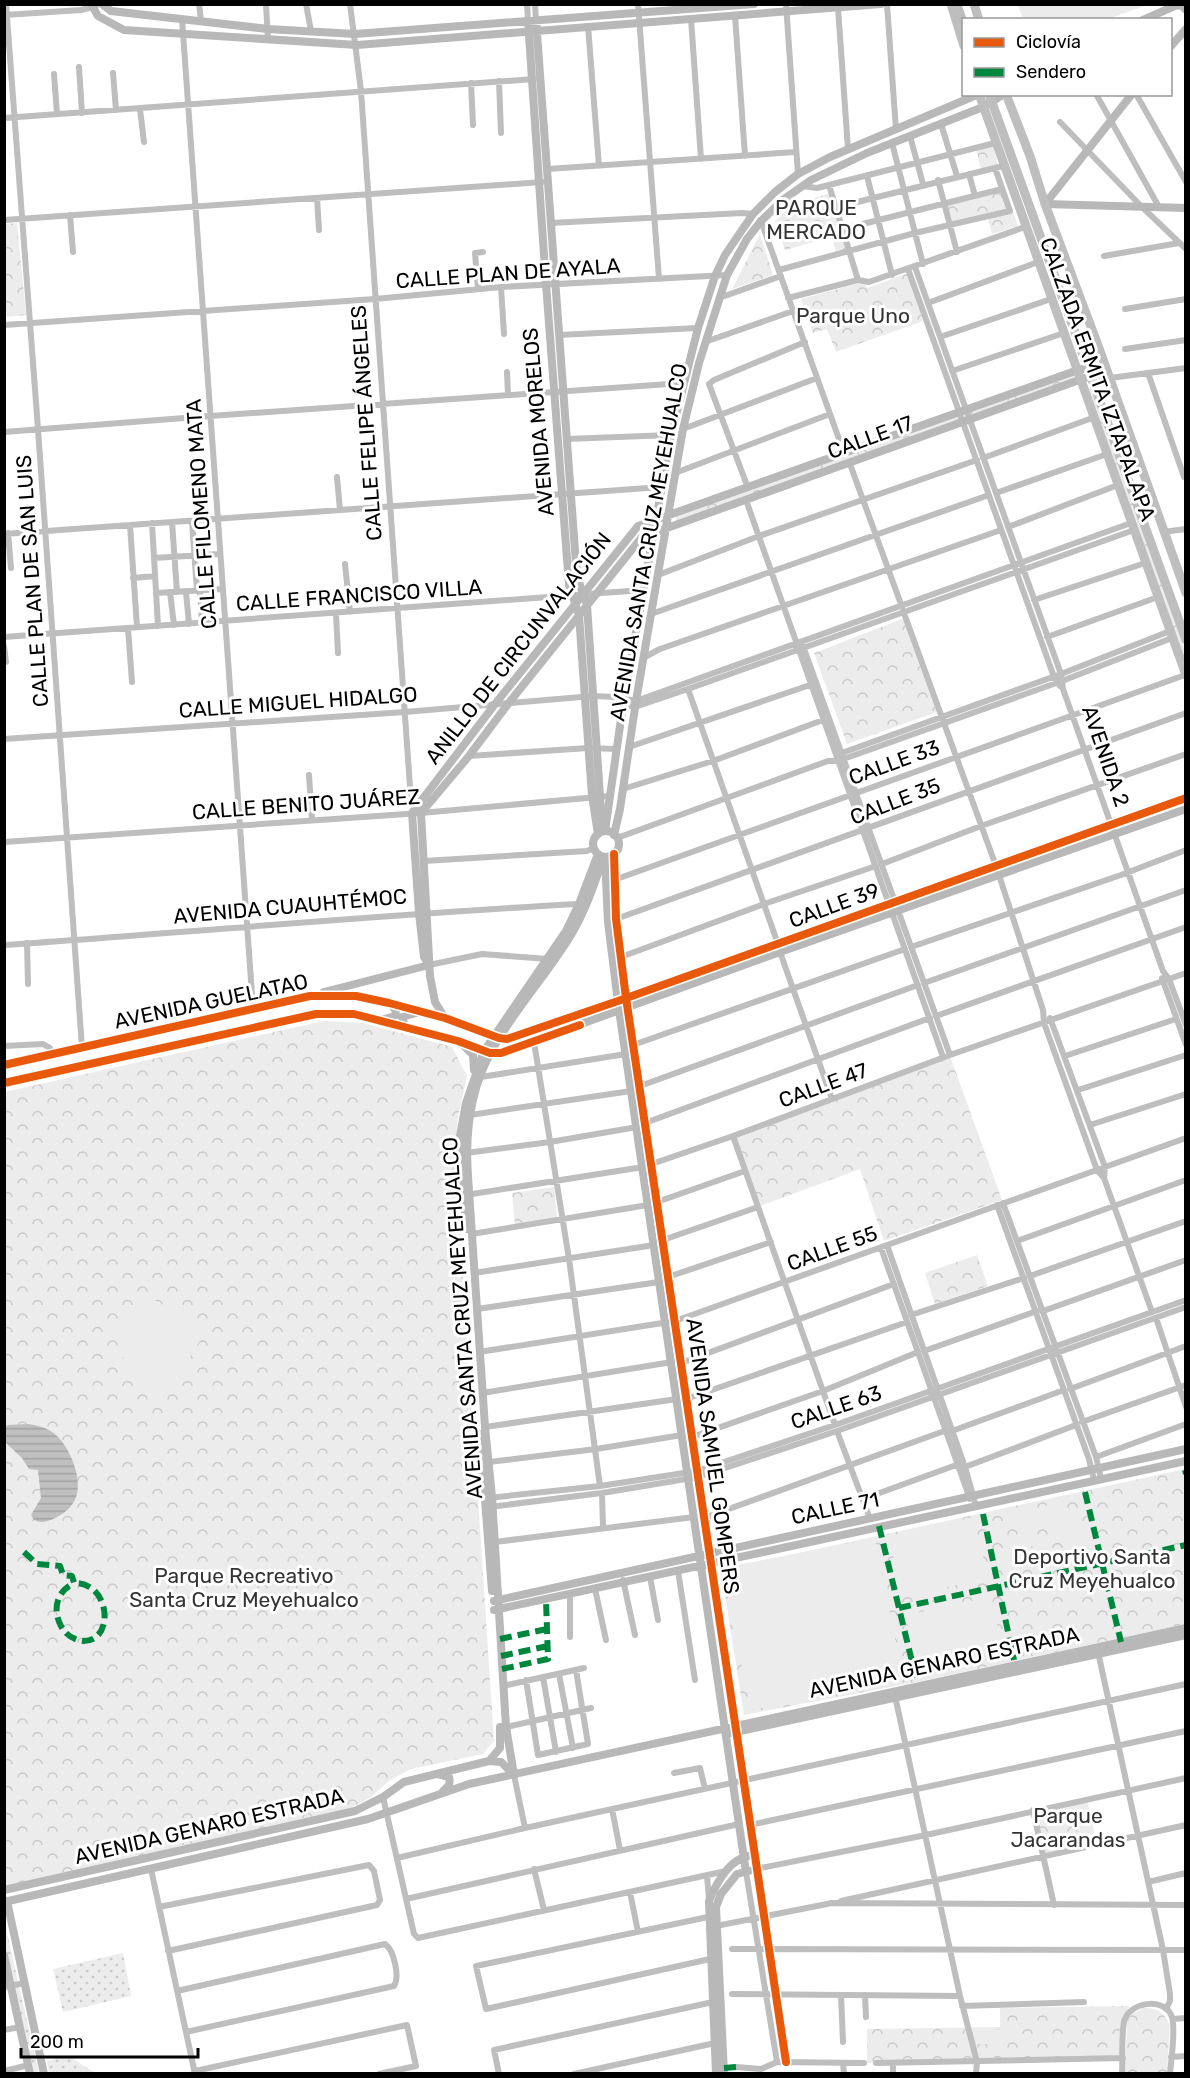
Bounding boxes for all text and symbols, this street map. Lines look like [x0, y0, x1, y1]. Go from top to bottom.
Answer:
legend [962, 18, 1172, 96]
text: Ciclovía [1016, 31, 1081, 53]
text: Sendero [1016, 61, 1086, 83]
park label: PARQUE MERCADO [766, 195, 866, 244]
street label: CALZADA ERMITA IZTAPALAPA [1035, 234, 1161, 524]
street label: CALLE PLAN DE AYALA [395, 253, 621, 293]
park label: Parque Uno [796, 303, 910, 328]
street label: CALLE FELIPE ÁNGELES [345, 304, 387, 542]
street label: AVENIDA MORELOS [517, 327, 559, 517]
street label: AVENIDA SANTA CRUZ MEYEHUALCO [604, 361, 692, 723]
street label: CALLE FILOMENO MATA [180, 398, 222, 630]
street label: CALLE 17 [824, 410, 916, 464]
street label: CALLE PLAN DE SAN LUIS [11, 454, 53, 708]
street label: ANILLO DE CIRCUNVALACIÓN [420, 527, 616, 769]
street label: CALLE FRANCISCO VILLA [235, 574, 483, 616]
street label: CALLE MIGUEL HIDALGO [178, 681, 418, 723]
street label: AVENIDA 2 [1077, 702, 1135, 810]
street label: CALLE 33 [845, 734, 943, 790]
street label: CALLE 35 [846, 772, 944, 830]
street label: CALLE BENITO JUÁREZ [191, 784, 421, 824]
street label: CALLE 39 [785, 877, 883, 933]
street label: AVENIDA CUAUHTÉMOC [172, 883, 408, 929]
street label: AVENIDA GUELATAO [112, 968, 310, 1034]
street label: CALLE 47 [775, 1057, 871, 1113]
street label: AVENIDA SANTA CRUZ MEYEHUALCO [437, 1136, 487, 1500]
street label: CALLE 55 [783, 1220, 881, 1276]
street label: AVENIDA SAMUEL GOMPERS [681, 1316, 745, 1596]
street label: CALLE 63 [787, 1380, 885, 1434]
street label: CALLE 71 [789, 1486, 881, 1530]
park label: Deportivo Santa Cruz Meyehualco [1008, 1544, 1176, 1593]
park label: Parque Recreativo Santa Cruz Meyehualco [129, 1563, 359, 1612]
street label: AVENIDA GENARO ESTRADA [807, 1621, 1081, 1703]
street label: AVENIDA GENARO ESTRADA [72, 1783, 346, 1869]
park label: Parque Jacarandas [1011, 1803, 1125, 1852]
scale bar [21, 2021, 198, 2059]
text: 200 m [30, 2031, 84, 2053]

